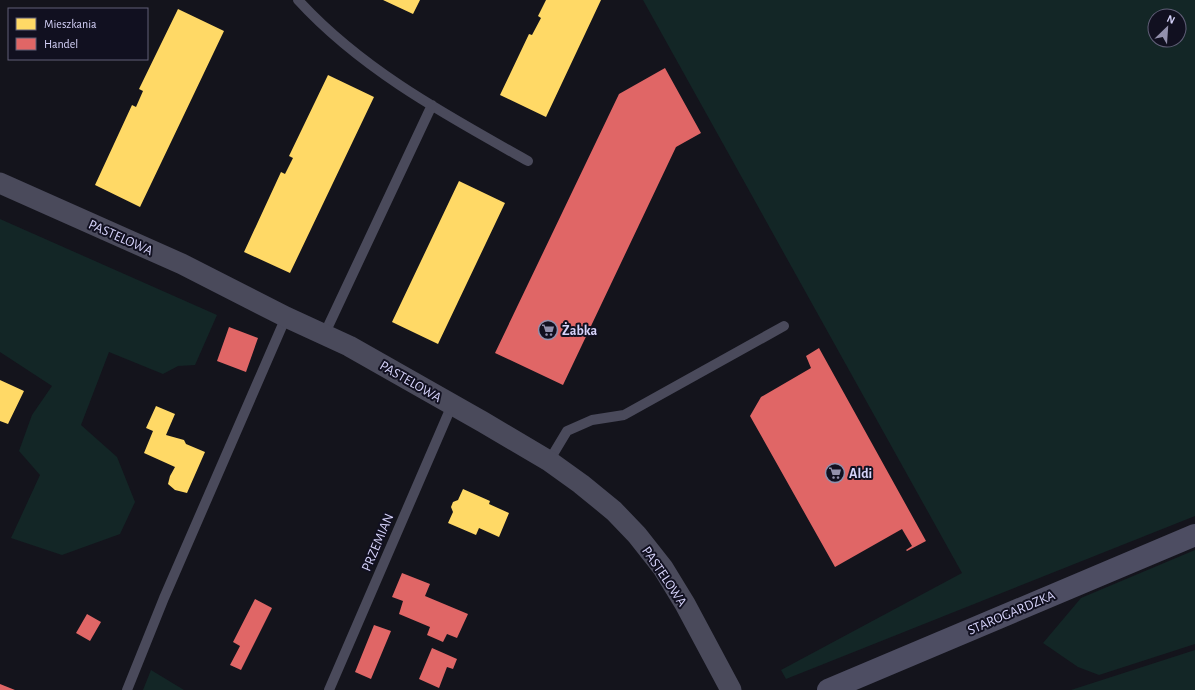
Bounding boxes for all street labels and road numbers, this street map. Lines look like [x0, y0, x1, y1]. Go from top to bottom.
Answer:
street label: PASTELOWA [86, 217, 155, 258]
street label: PASTELOWA [377, 359, 444, 405]
street label: PRZEMIAN [359, 511, 396, 574]
street label: PASTELOWA [639, 544, 689, 609]
street label: STAROGARDZKA [966, 588, 1057, 638]

